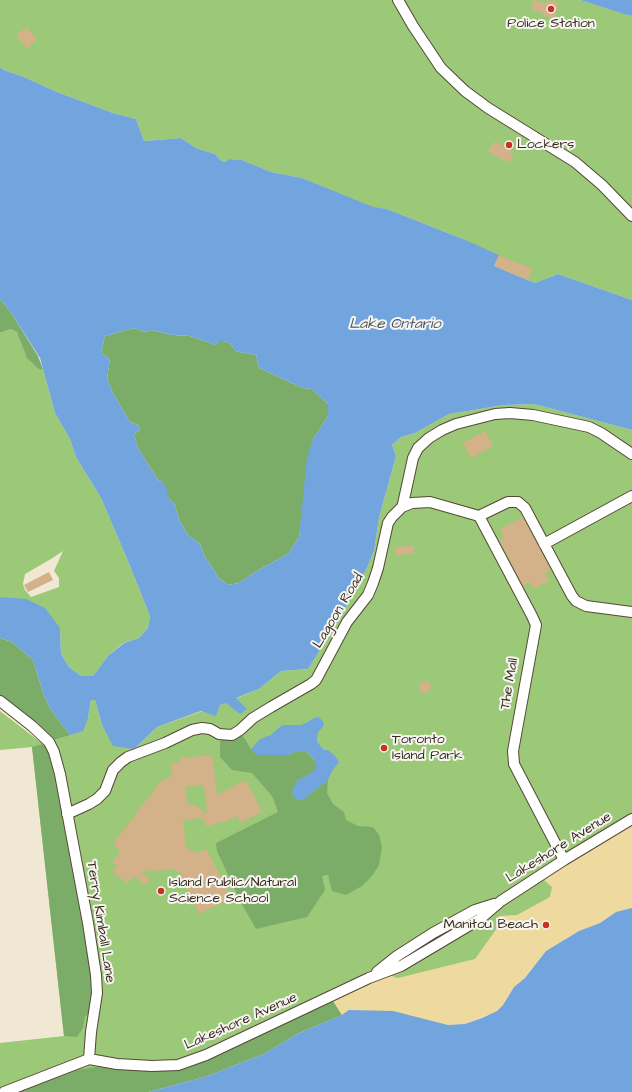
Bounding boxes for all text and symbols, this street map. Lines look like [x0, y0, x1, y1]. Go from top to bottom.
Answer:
marker: Police Station [546, 4, 556, 14]
place label: Police Station [507, 16, 595, 32]
place label: Lockers [517, 137, 574, 153]
marker: Lockers [504, 140, 514, 150]
water label: Lake Ontario [349, 316, 441, 334]
street label: Lagoon Road [310, 570, 368, 652]
street label: The Mall [497, 657, 523, 711]
place label: Toronto Island Park [392, 732, 463, 764]
marker: Toronto Island Park [379, 743, 389, 753]
street label: Lakeshore Avenue [503, 809, 615, 887]
street label: Terry Kimball Lane [82, 860, 118, 984]
place label: Island Public/Natural Science School [169, 875, 296, 908]
marker: Island Public/Natural Science School [156, 886, 166, 896]
place label: Manitou Beach [443, 917, 538, 933]
marker: Manitou Beach [541, 920, 551, 930]
street label: Lakeshore Avenue [182, 990, 300, 1054]

